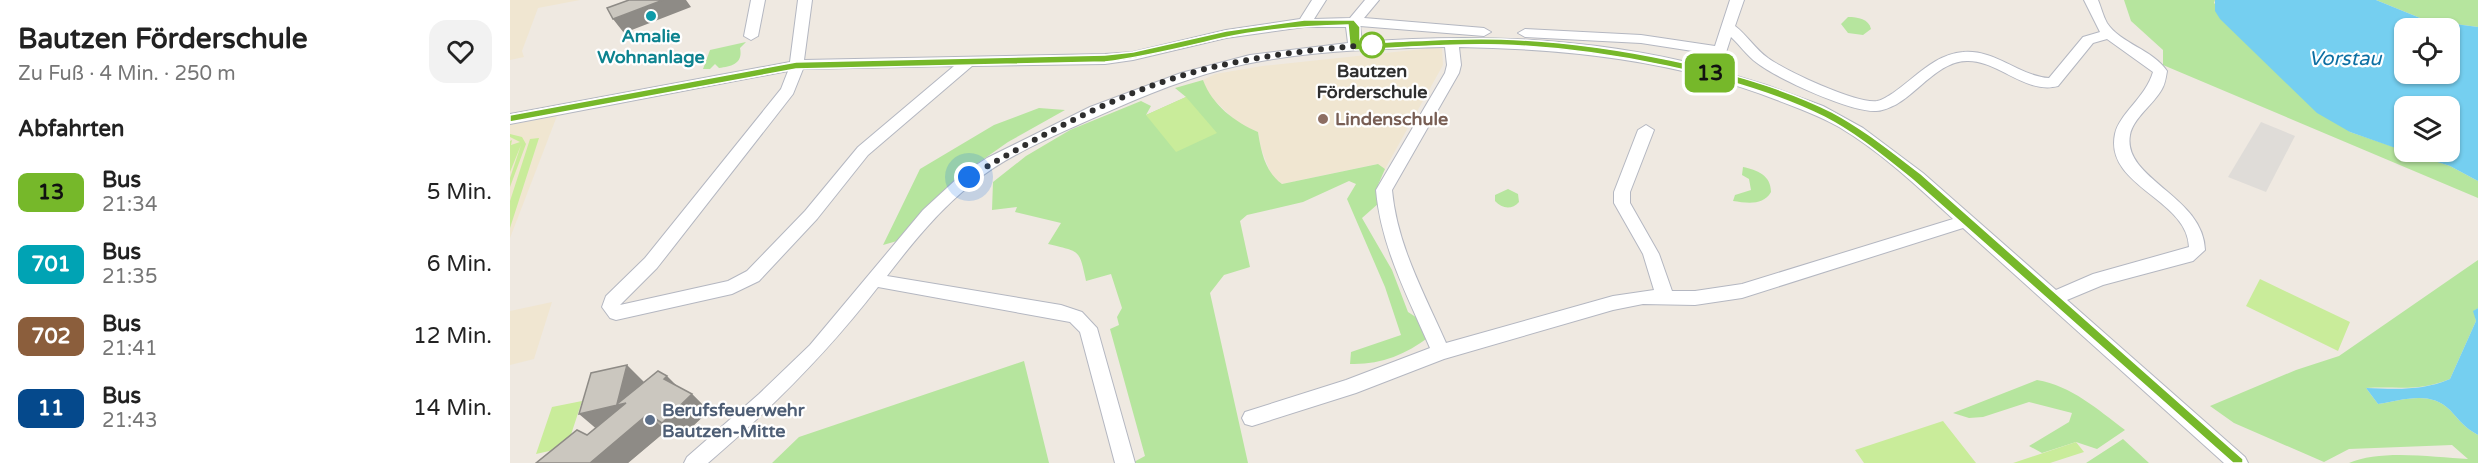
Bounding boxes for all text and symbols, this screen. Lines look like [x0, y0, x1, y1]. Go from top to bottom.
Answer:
marker: Amalie Wohnanlage [644, 9, 658, 23]
map controls [2394, 18, 2460, 162]
button: locate [2394, 18, 2460, 84]
button: heart [429, 20, 492, 83]
text: Bautzen Förderschule [18, 22, 308, 56]
place label: Amalie Wohnanlage [597, 25, 705, 68]
marker: Bautzen Förderschule [1359, 32, 1385, 58]
water label: Vorstau [2308, 47, 2383, 71]
line badge: 13 [1683, 54, 1737, 92]
place label: Bautzen Förderschule [1317, 60, 1428, 103]
text: 13 [1697, 61, 1723, 86]
text: Zu Fuß · 4 Min. · 250 m [18, 62, 236, 86]
button: layers [2394, 96, 2460, 162]
place label: Lindenschule [1335, 108, 1448, 130]
marker: Lindenschule [1316, 112, 1330, 126]
text: Abfahrten [18, 116, 124, 142]
your location [954, 162, 984, 192]
text: Bus [102, 167, 141, 193]
text: 5 Min. [427, 179, 492, 205]
text: 13 [38, 180, 64, 205]
text: 21:34 [102, 193, 157, 217]
text: Bus [102, 239, 141, 265]
text: 6 Min. [427, 251, 492, 277]
text: 701 [31, 252, 71, 277]
text: 21:35 [102, 265, 157, 289]
text: Bus [102, 311, 141, 337]
text: 12 Min. [413, 323, 492, 349]
text: 702 [31, 324, 71, 349]
text: 21:41 [102, 337, 157, 361]
text: Bus [102, 383, 141, 409]
text: 14 Min. [413, 395, 492, 421]
text: 11 [38, 396, 64, 421]
place label: Berufsfeuerwehr Bautzen-Mitte [662, 399, 806, 442]
text: 21:43 [102, 409, 157, 433]
marker: Berufsfeuerwehr Bautzen-Mitte [643, 413, 657, 427]

